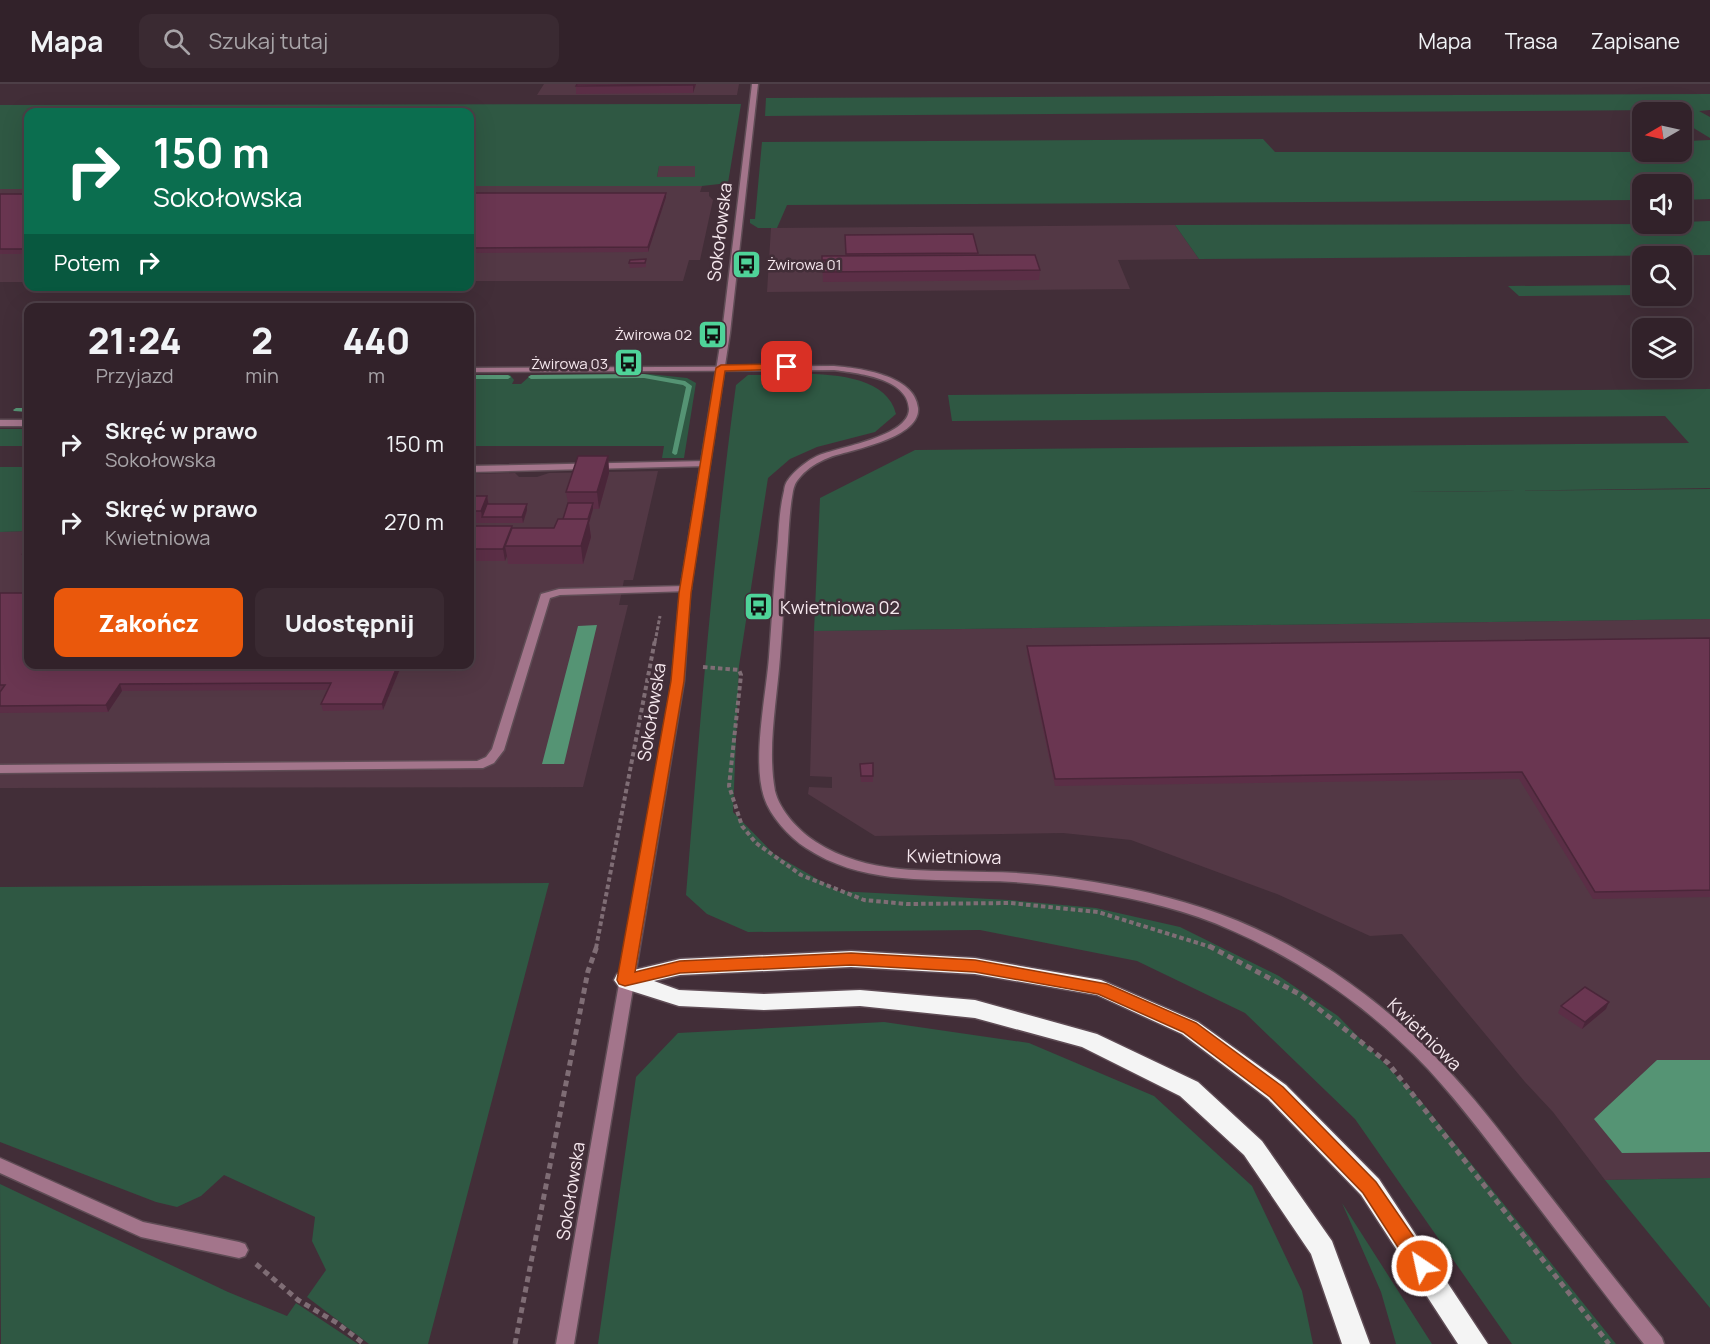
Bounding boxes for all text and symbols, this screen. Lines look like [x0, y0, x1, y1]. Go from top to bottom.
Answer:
search box [139, 14, 559, 68]
text: Mapa [30, 22, 103, 60]
icon: search [160, 25, 193, 58]
text: Szukaj tutaj [208, 26, 328, 56]
text: Mapa [1418, 27, 1472, 55]
text: Trasa [1505, 27, 1558, 55]
text: Zapisane [1591, 27, 1680, 55]
north arrow [1632, 102, 1692, 162]
map controls [1632, 102, 1692, 378]
text: 150 m [153, 123, 270, 181]
icon: right [54, 132, 132, 210]
button: sound [1632, 174, 1692, 234]
text: Sokołowska [153, 178, 303, 215]
street label: Sokołowska [701, 181, 737, 283]
icon: right [132, 246, 165, 279]
button: search [1632, 246, 1692, 306]
text: Potem [54, 248, 120, 278]
bus stop icon: Żwirowa 01 [730, 248, 762, 280]
place label: Żwirowa 01 [767, 254, 842, 275]
text: 21:24 [88, 316, 182, 365]
text: 2 [251, 316, 273, 365]
text: 440 [343, 316, 410, 365]
bus stop icon: Żwirowa 02 [697, 318, 729, 350]
button: layers [1632, 318, 1692, 378]
place label: Żwirowa 02 [615, 324, 692, 345]
pin [761, 341, 812, 392]
bus stop icon: Żwirowa 03 [613, 347, 645, 379]
icon: arrive [770, 350, 803, 383]
place label: Żwirowa 03 [531, 353, 608, 374]
text: Przyjazd [96, 362, 174, 389]
text: min [245, 362, 279, 389]
text: m [368, 362, 385, 389]
text: Skręć w prawo [105, 416, 258, 446]
icon: right [54, 428, 87, 461]
text: 150 m [386, 429, 444, 459]
text: Sokołowska [105, 446, 216, 473]
text: Skręć w prawo [105, 494, 258, 524]
icon: right [54, 506, 87, 539]
text: 270 m [384, 507, 444, 537]
text: Kwietniowa [105, 524, 210, 551]
button: Zakończ [54, 588, 243, 657]
button: Udostępnij [255, 588, 444, 657]
bus stop icon: Kwietniowa 02 [743, 591, 775, 623]
place label: Kwietniowa 02 [780, 595, 900, 619]
street label: Sokołowska [631, 661, 671, 763]
street label: Kwietniowa [906, 843, 1002, 869]
street label: Kwietniowa [1383, 992, 1467, 1076]
street label: Sokołowska [550, 1140, 590, 1242]
position arrow [1390, 1234, 1454, 1298]

